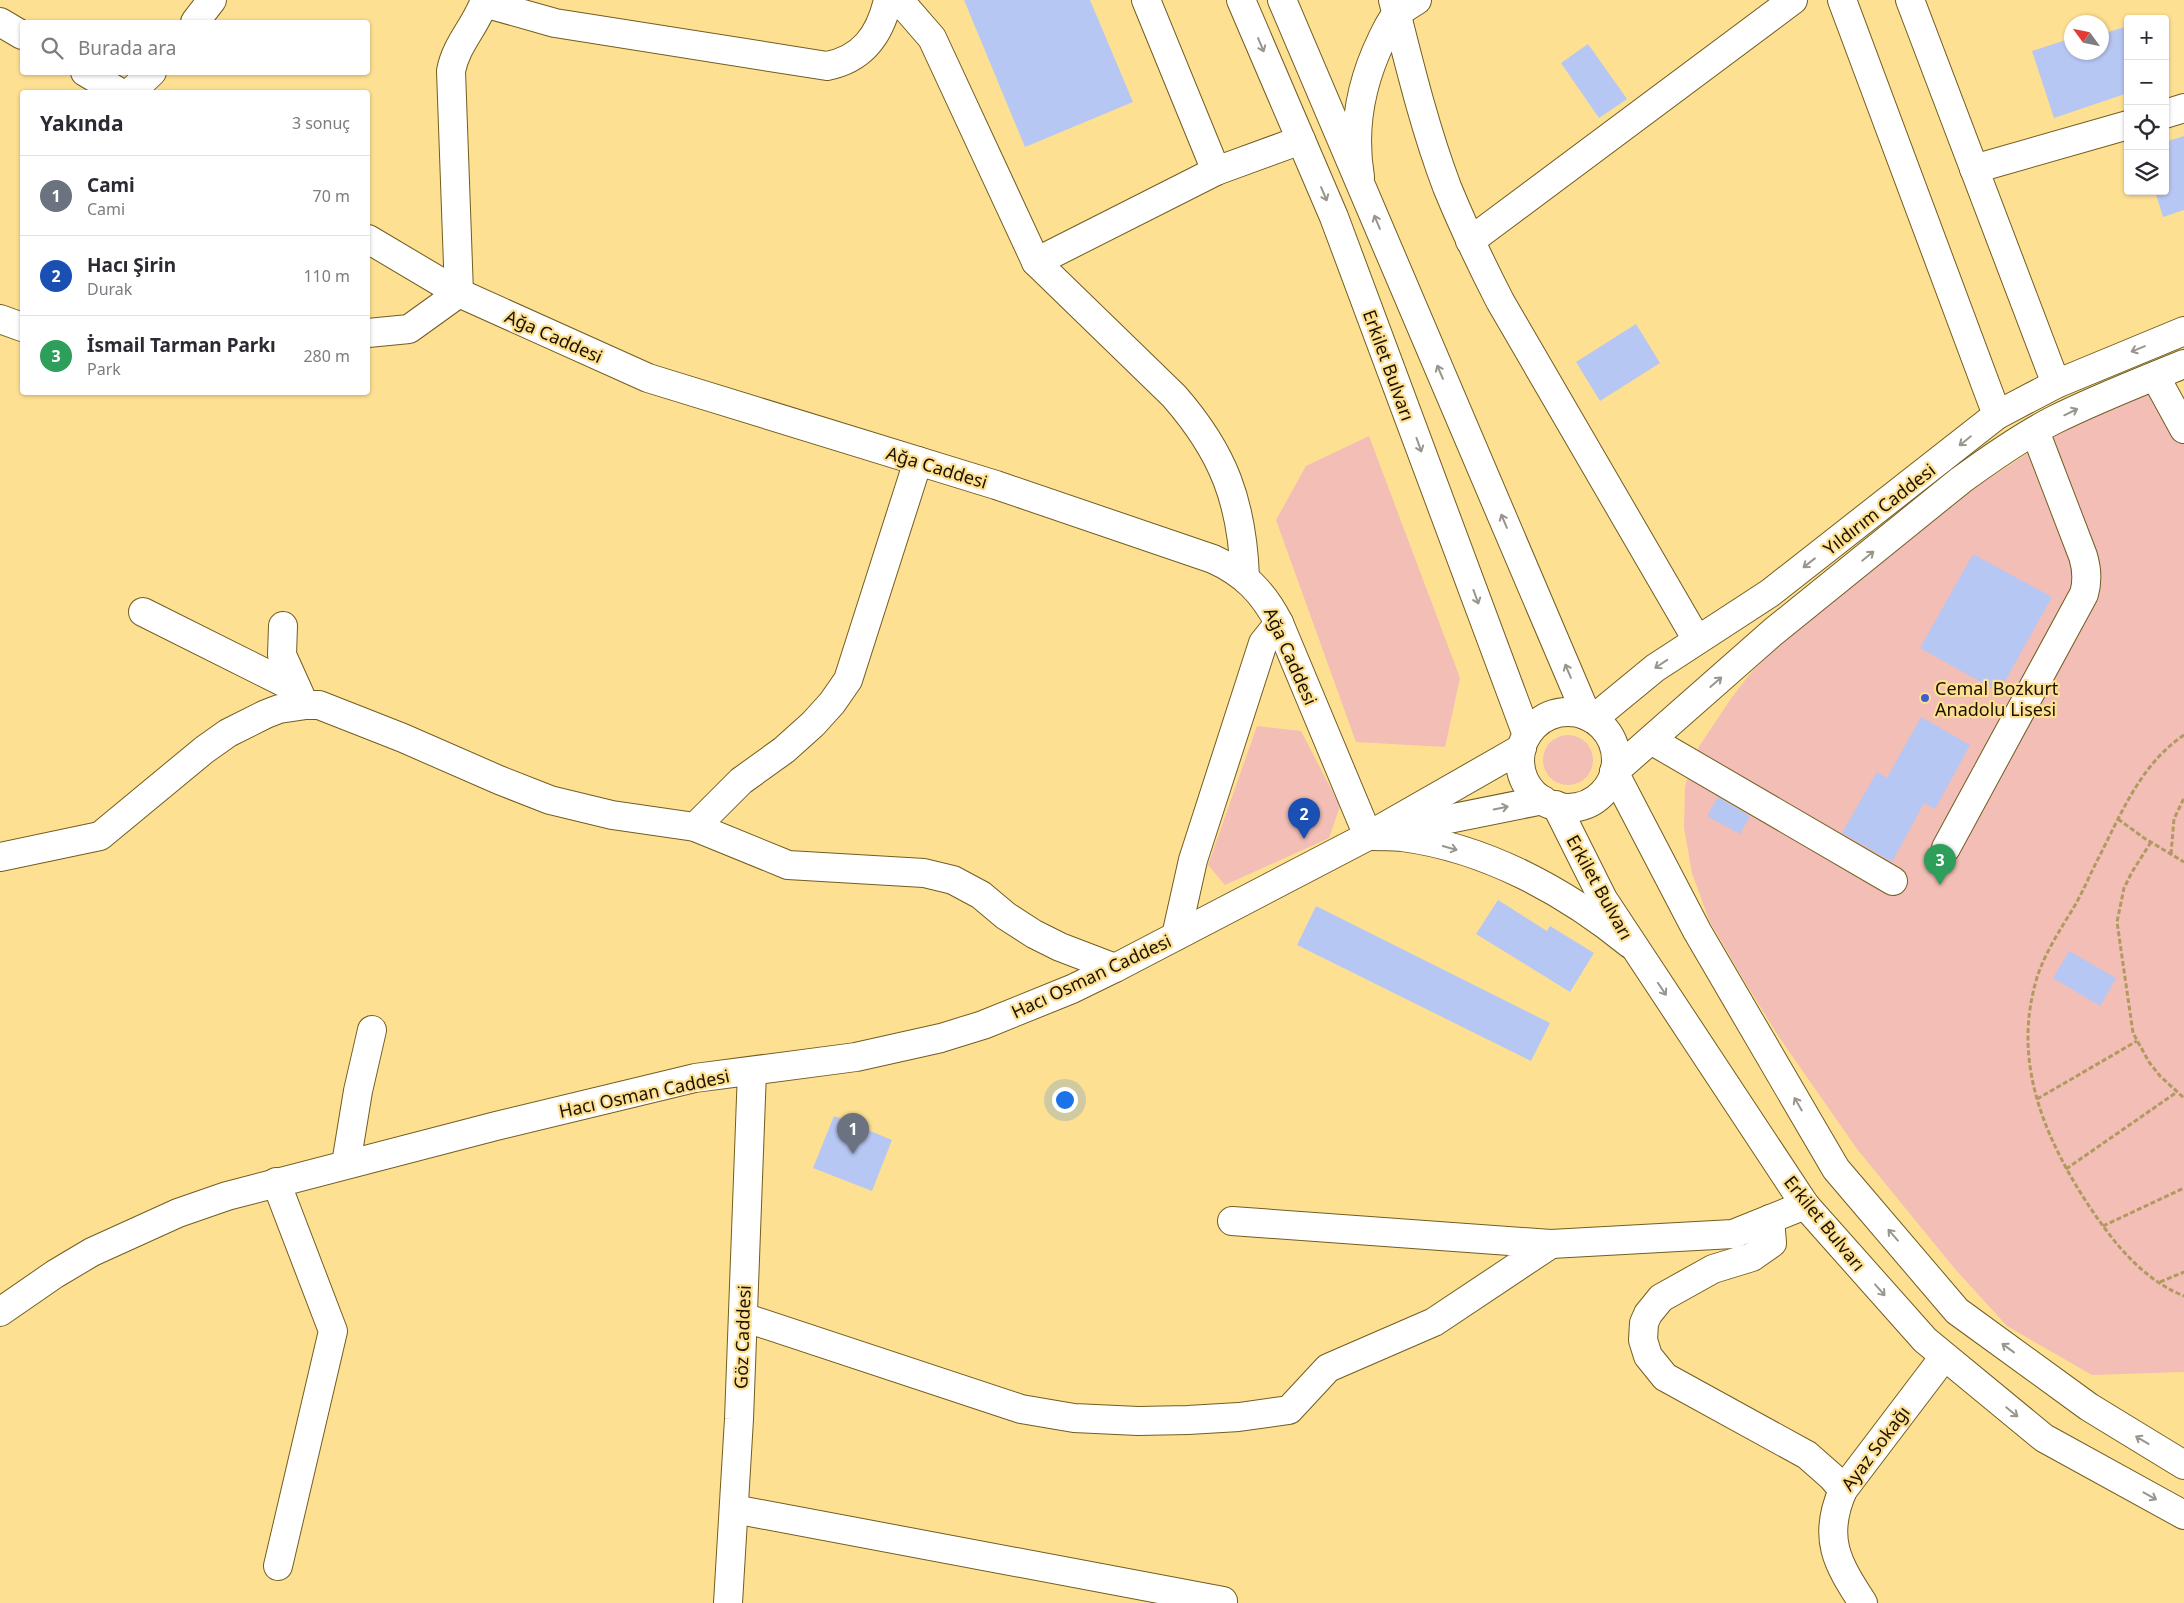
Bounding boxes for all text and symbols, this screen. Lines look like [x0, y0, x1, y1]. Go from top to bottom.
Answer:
north arrow [2064, 15, 2109, 60]
map controls [2124, 15, 2169, 195]
button: + [2124, 15, 2169, 60]
search box [20, 20, 370, 75]
icon: search [38, 34, 66, 62]
text: Burada ara [78, 35, 176, 61]
one-way arrow [1256, 37, 1266, 52]
button: − [2124, 60, 2169, 105]
button: locate [2124, 105, 2169, 150]
text: Yakında [40, 109, 123, 137]
text: 3 sonuç [292, 112, 350, 134]
button: layers [2124, 150, 2169, 195]
text: Cami [87, 172, 135, 198]
text: 1 [51, 185, 61, 207]
text: 70 m [313, 185, 350, 207]
one-way arrow [1320, 186, 1330, 201]
text: Cami [87, 198, 125, 220]
one-way arrow [1371, 215, 1381, 230]
text: Hacı Şirin [87, 252, 176, 278]
text: 2 [51, 265, 61, 287]
text: 110 m [303, 265, 350, 287]
text: Durak [87, 278, 132, 300]
street label: Ağa Caddesi [501, 304, 607, 368]
street label: Erkilet Bulvarı [1358, 306, 1420, 424]
text: İsmail Tarman Parkı [87, 332, 276, 358]
text: 3 [51, 345, 61, 367]
text: 280 m [303, 345, 350, 367]
one-way arrow [2131, 345, 2146, 354]
text: Park [87, 358, 121, 380]
one-way arrow [1435, 365, 1445, 380]
one-way arrow [2064, 407, 2079, 417]
one-way arrow [1415, 436, 1424, 452]
one-way arrow [1958, 436, 1972, 446]
street label: Ağa Caddesi [884, 440, 990, 494]
street label: Yıldırım Caddesi [1818, 458, 1940, 560]
one-way arrow [1499, 514, 1508, 529]
one-way arrow [1861, 550, 1874, 561]
one-way arrow [1803, 557, 1816, 568]
one-way arrow [1472, 589, 1481, 604]
street label: Ağa Caddesi [1259, 603, 1323, 709]
one-way arrow [1654, 659, 1668, 669]
one-way arrow [1562, 664, 1572, 679]
one-way arrow [1710, 676, 1723, 688]
place label: Cemal Bozkurt Anadolu Lisesi [1935, 676, 2059, 721]
marker: Cemal Bozkurt Anadolu Lisesi [1919, 692, 1931, 704]
pin: 2 [1288, 798, 1320, 839]
one-way arrow [1493, 803, 1509, 813]
street label: Erkilet Bulvarı [1561, 830, 1639, 944]
one-way arrow [1442, 844, 1458, 854]
pin: 3 [1924, 844, 1956, 885]
street label: Hacı Osman Caddesi [1007, 928, 1175, 1024]
one-way arrow [1657, 982, 1667, 996]
street label: Hacı Osman Caddesi [556, 1063, 732, 1123]
your location [1052, 1087, 1078, 1113]
one-way arrow [1792, 1098, 1802, 1112]
pin: 1 [837, 1113, 869, 1154]
street label: Erkilet Bulvarı [1779, 1170, 1871, 1276]
one-way arrow [1887, 1229, 1898, 1242]
one-way arrow [1875, 1283, 1886, 1296]
street label: Göz Caddesi [728, 1285, 756, 1389]
one-way arrow [2001, 1343, 2015, 1353]
street label: Ayaz Sokağı [1835, 1401, 1915, 1495]
one-way arrow [2005, 1406, 2018, 1417]
one-way arrow [2136, 1434, 2150, 1444]
one-way arrow [2143, 1491, 2158, 1501]

